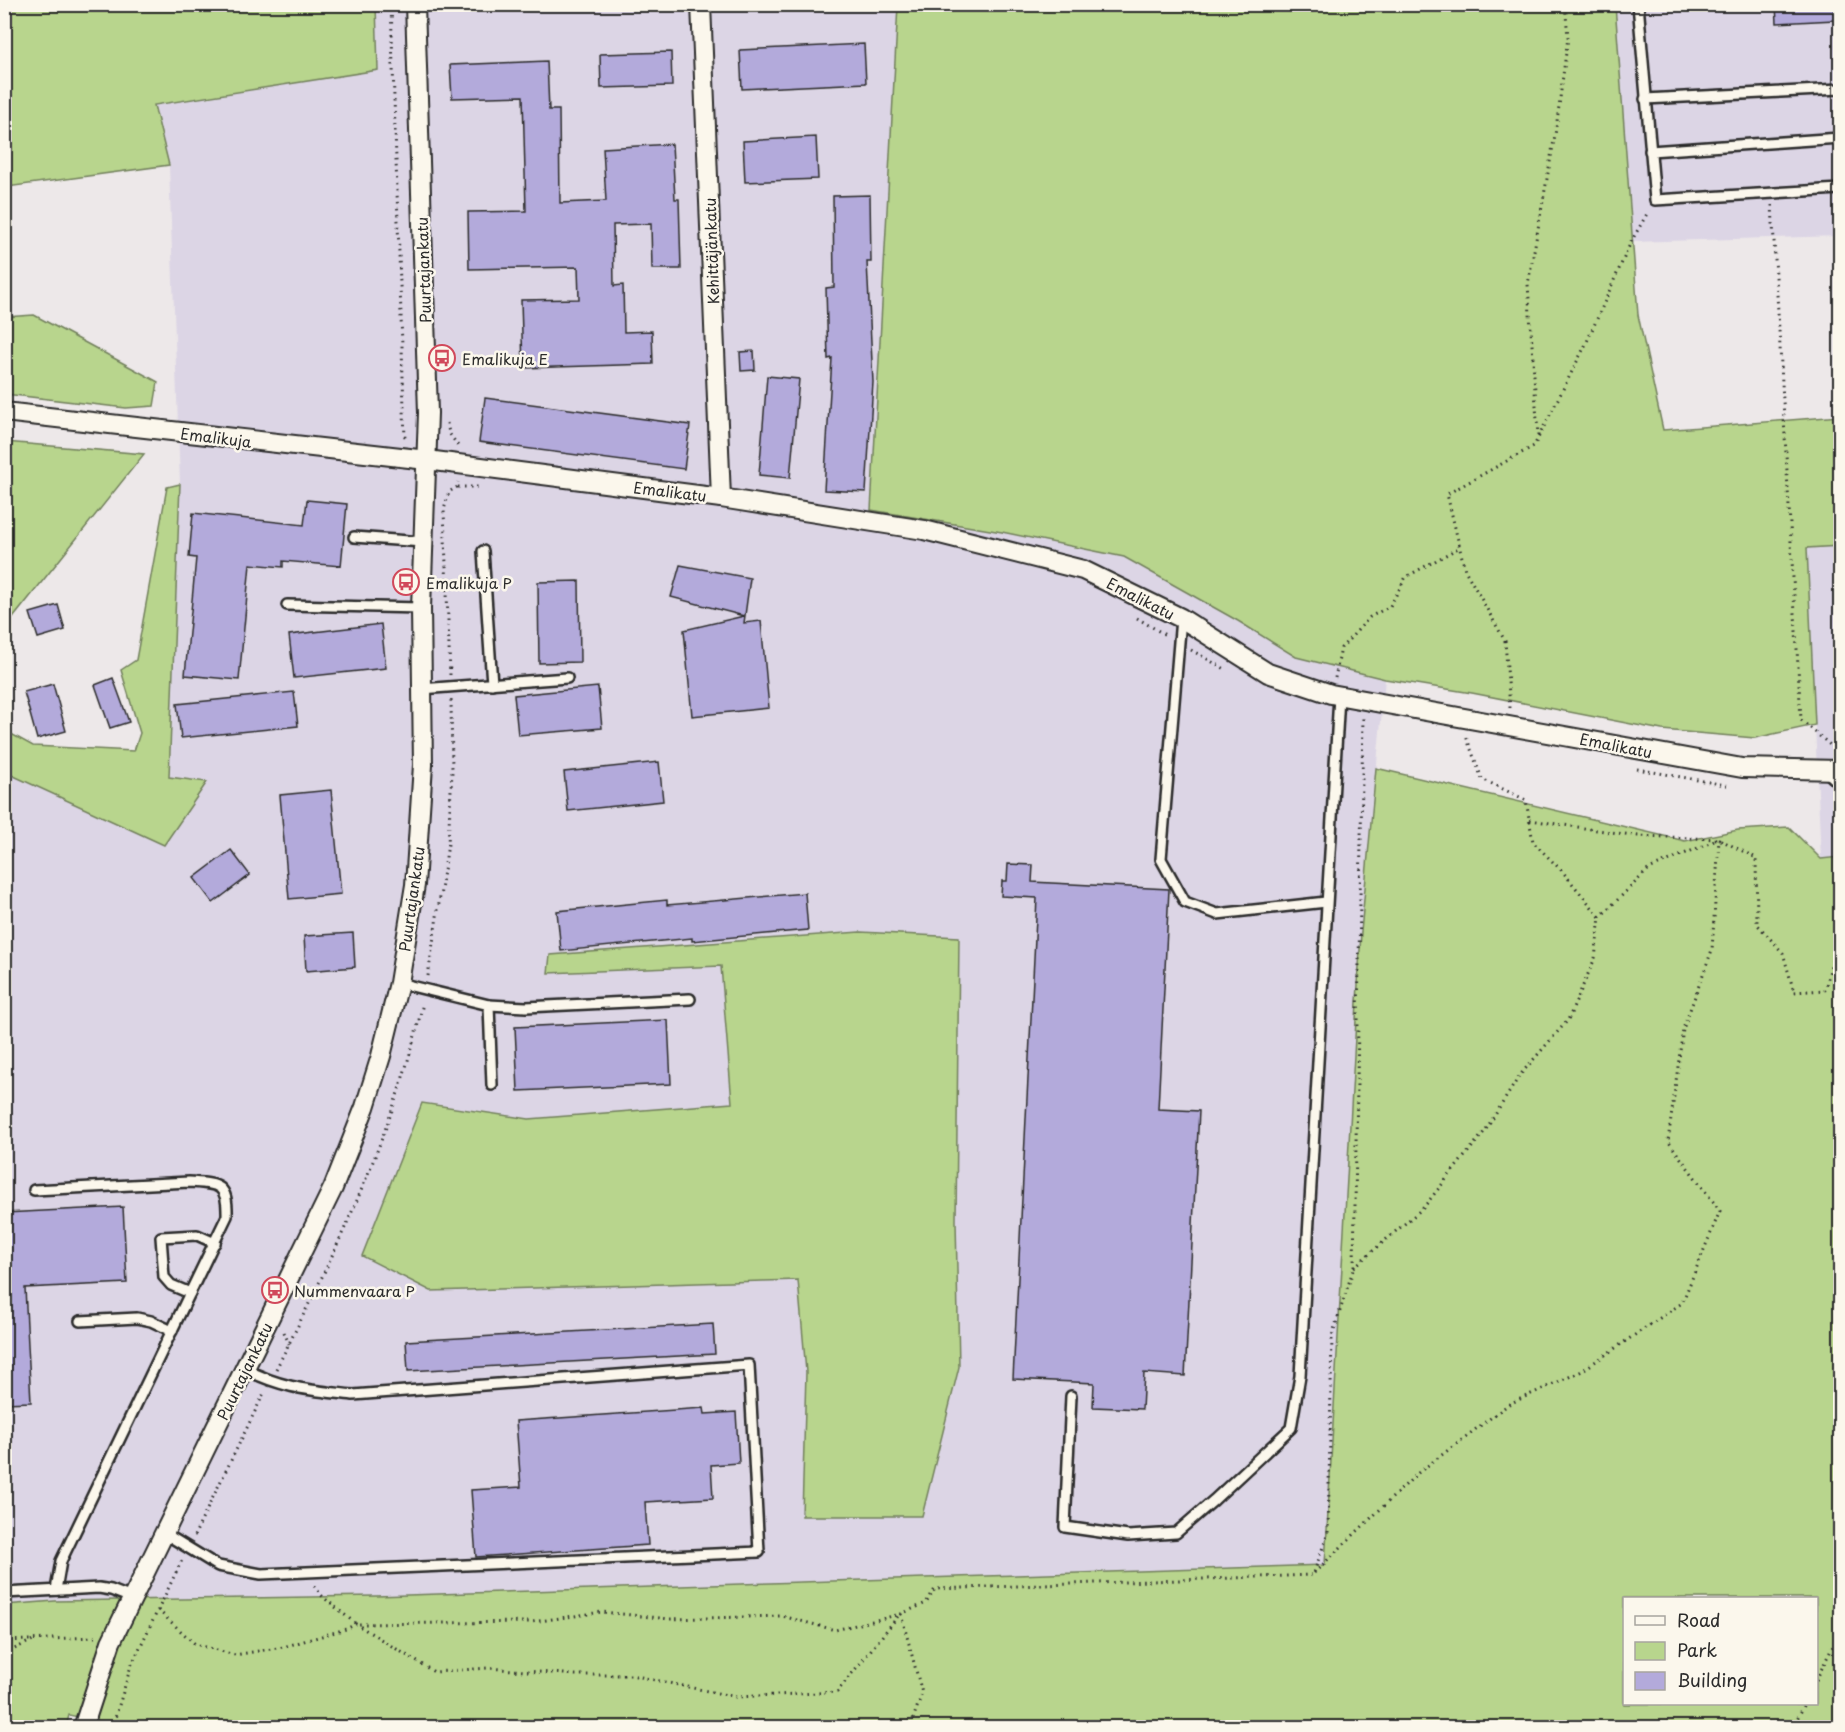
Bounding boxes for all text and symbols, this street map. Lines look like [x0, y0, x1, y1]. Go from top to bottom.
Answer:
street label: Kehittäjänkatu [698, 197, 724, 305]
street label: Puurtajankatu [410, 217, 436, 323]
bus stop icon: Emalikuja E [427, 343, 457, 373]
place label: Emalikuja E [462, 347, 548, 370]
street label: Emalikuja [179, 421, 254, 453]
street label: Emalikatu [632, 475, 708, 507]
bus stop icon: Emalikuja P [391, 567, 421, 597]
place label: Emalikuja P [426, 571, 512, 594]
street label: Emalikatu [1103, 571, 1179, 625]
street label: Emalikatu [1578, 727, 1654, 763]
street label: Puurtajankatu [392, 845, 430, 953]
bus stop icon: Nummenvaara P [260, 1275, 290, 1305]
place label: Nummenvaara P [294, 1279, 415, 1302]
street label: Puurtajankatu [210, 1318, 278, 1424]
legend [1623, 1597, 1818, 1705]
text: Road [1677, 1606, 1721, 1633]
text: Park [1677, 1636, 1717, 1663]
text: Building [1677, 1666, 1747, 1693]

